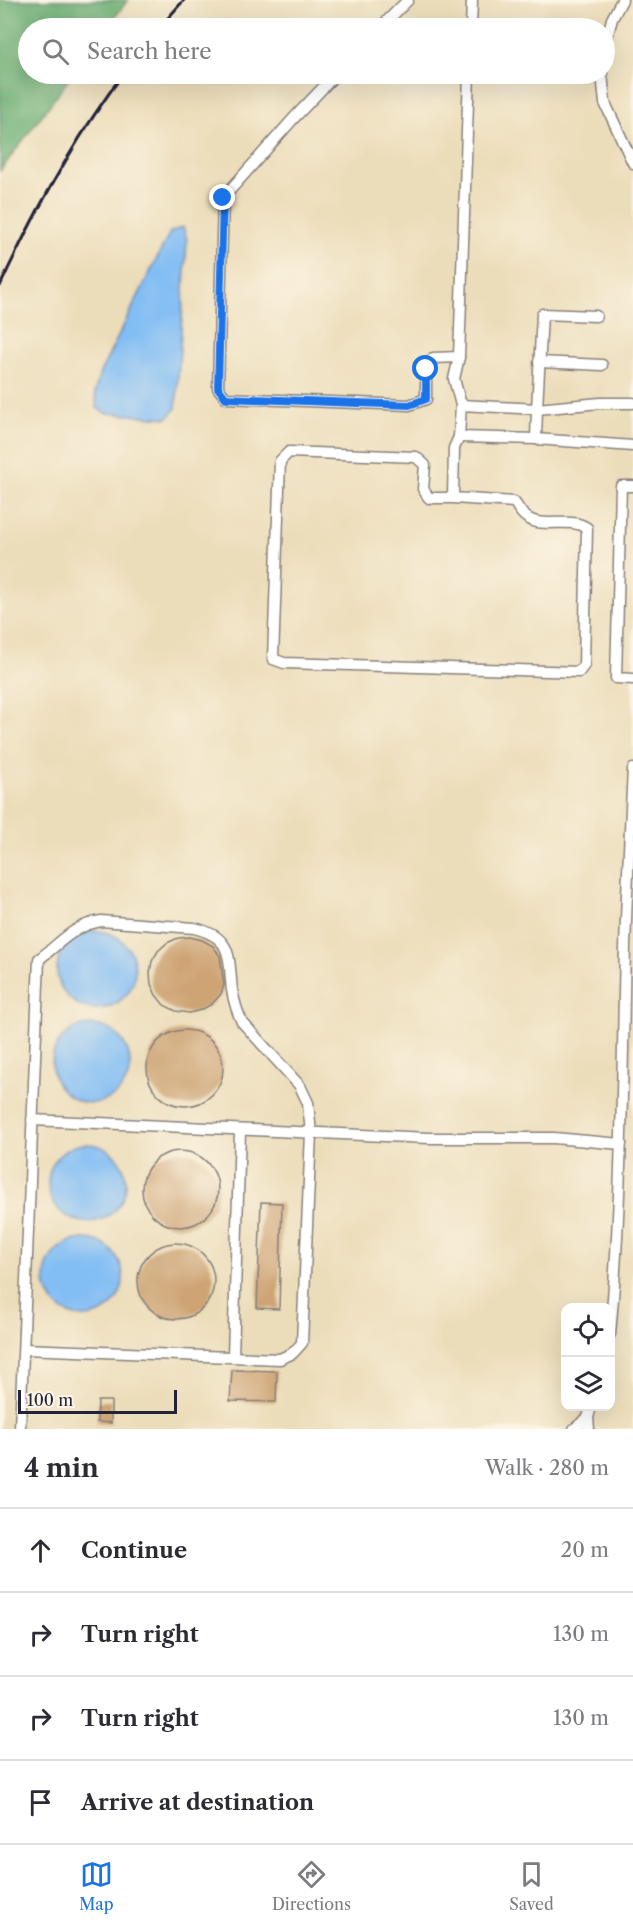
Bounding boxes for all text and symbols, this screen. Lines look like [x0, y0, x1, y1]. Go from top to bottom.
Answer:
search box [18, 18, 615, 84]
icon: search [39, 35, 72, 68]
text: Search here [87, 38, 212, 65]
route end [209, 184, 235, 210]
route start [412, 355, 438, 381]
map controls [561, 1303, 615, 1411]
button: locate [561, 1303, 615, 1357]
button: layers [561, 1357, 615, 1411]
scale bar [18, 1387, 177, 1414]
text: 100 m [27, 1390, 73, 1410]
text: 4 min [24, 1452, 99, 1484]
text: Walk · 280 m [485, 1456, 609, 1480]
icon: ahead [24, 1534, 57, 1567]
text: Continue [81, 1537, 187, 1564]
text: 20 m [561, 1538, 609, 1562]
icon: right [24, 1618, 57, 1651]
text: Turn right [81, 1621, 199, 1648]
text: 130 m [553, 1622, 609, 1646]
icon: right [24, 1702, 57, 1735]
text: Turn right [81, 1705, 199, 1732]
text: 130 m [553, 1706, 609, 1730]
icon: arrive [24, 1786, 57, 1819]
text: Arrive at destination [81, 1789, 314, 1816]
tab: Map [79, 1858, 114, 1914]
tab: Directions [272, 1858, 351, 1914]
tab: Saved [509, 1858, 554, 1914]

